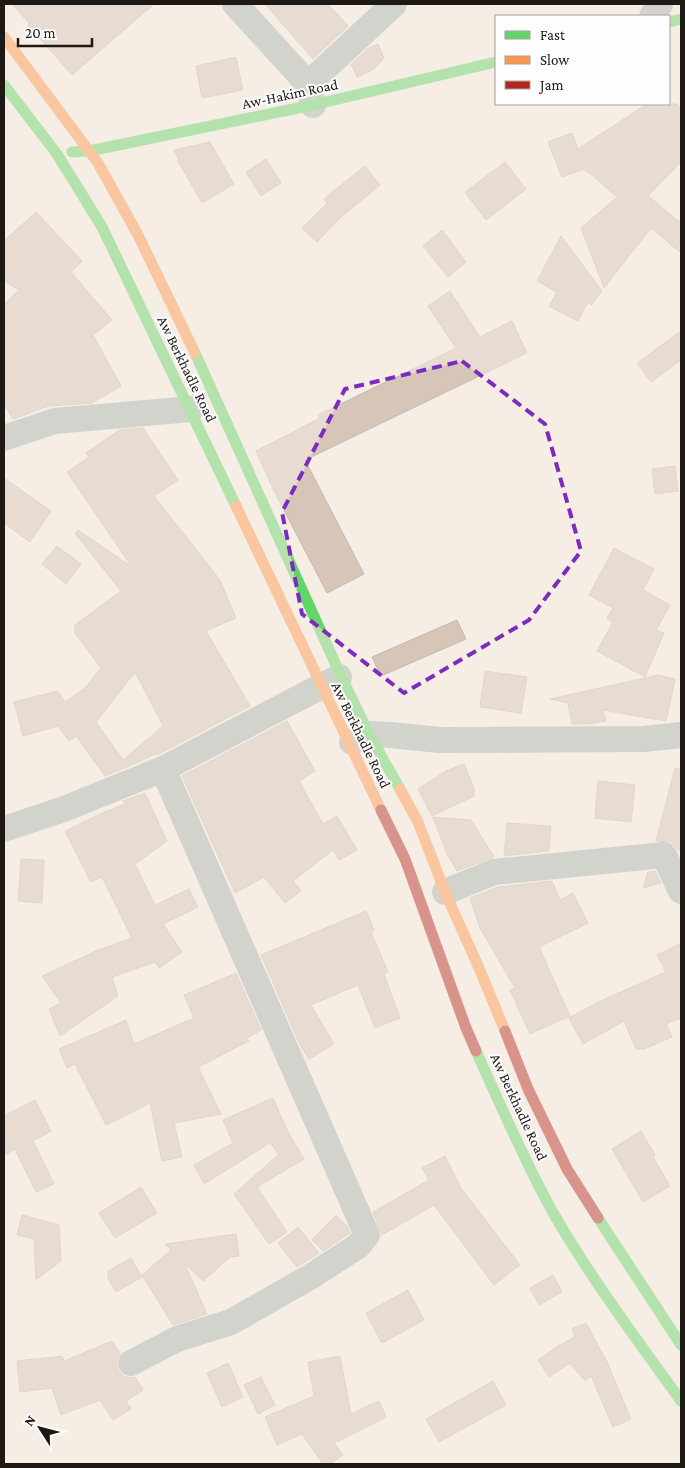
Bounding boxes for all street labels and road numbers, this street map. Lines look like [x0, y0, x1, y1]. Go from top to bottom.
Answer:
street label: Aw-Hakim Road [241, 76, 340, 112]
street label: Aw Berkhadle Road [154, 313, 220, 425]
street label: Aw Berkhadle Road [328, 679, 394, 791]
street label: Aw Berkhadle Road [487, 1051, 551, 1163]

